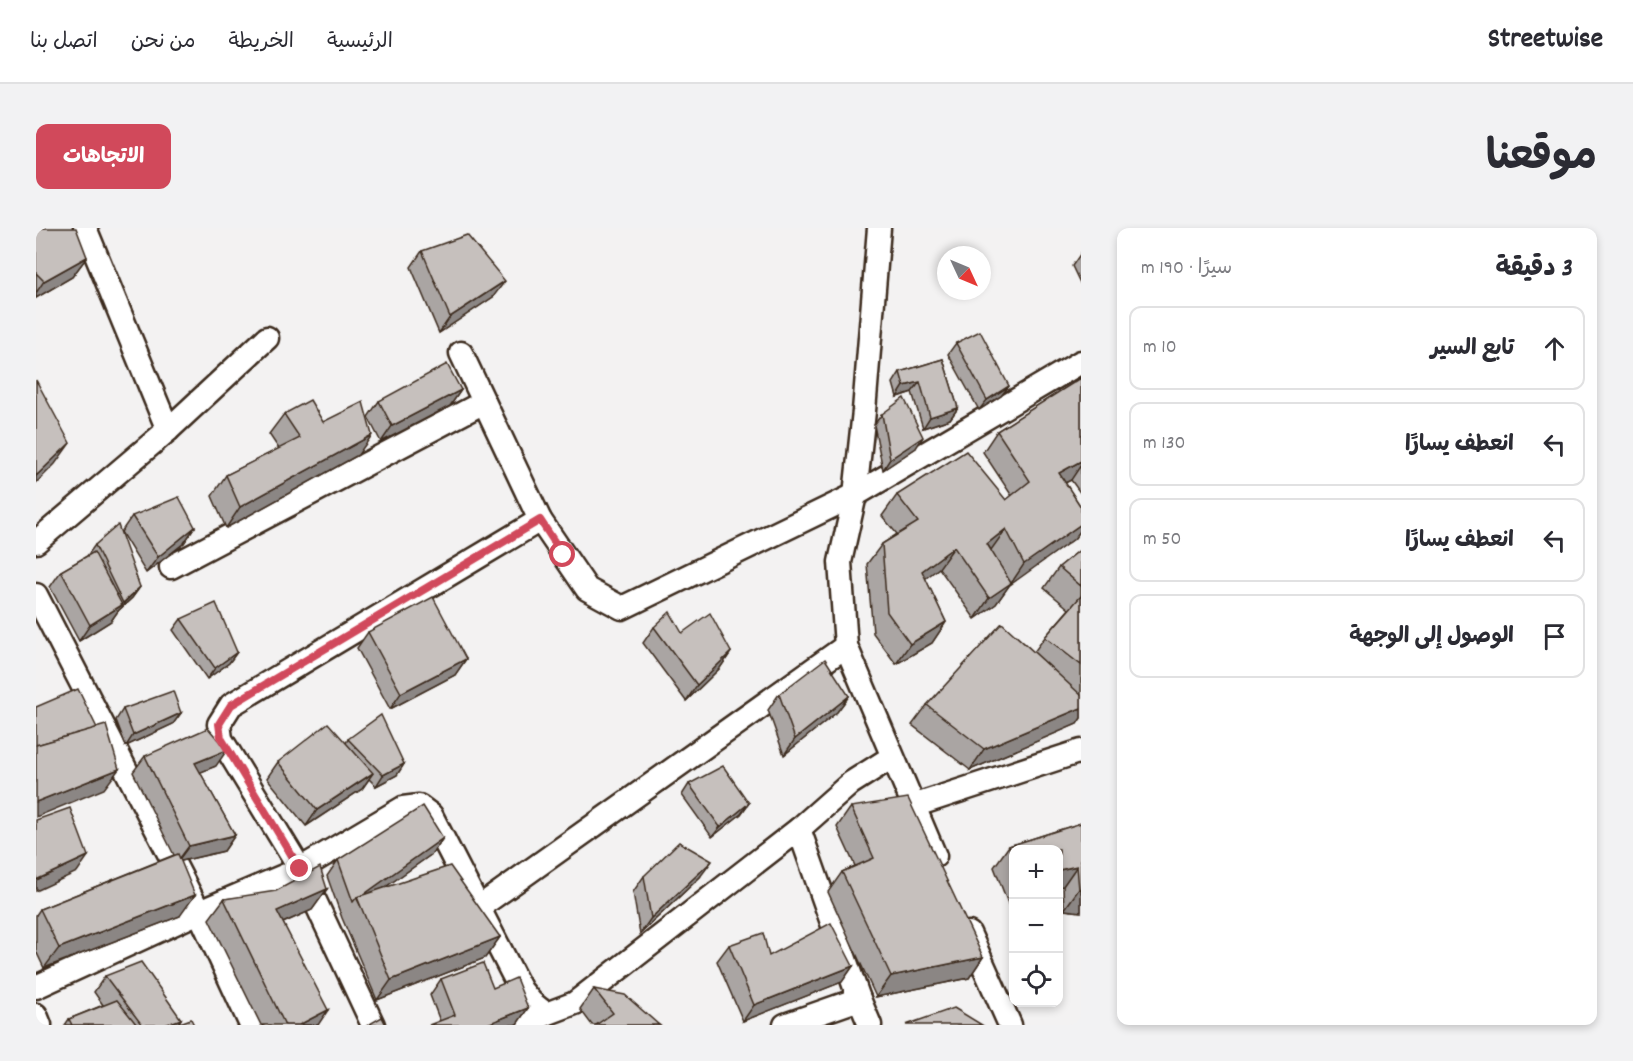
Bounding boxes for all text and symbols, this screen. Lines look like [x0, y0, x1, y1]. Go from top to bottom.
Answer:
text: Streetwise [1488, 21, 1603, 61]
text: اتصل بنا [30, 28, 98, 58]
text: من نحن [131, 28, 195, 58]
text: الخريطة [228, 28, 294, 58]
text: الرئيسية [327, 28, 393, 58]
button: الاتجاهات [36, 124, 171, 189]
text: موقعنا [1486, 130, 1597, 190]
north arrow [937, 246, 991, 300]
text: 3 دقيقة [1496, 251, 1573, 288]
text: سيرًا · 190 m [1141, 255, 1232, 283]
icon: ahead [1538, 332, 1571, 365]
text: 10 m [1143, 334, 1177, 362]
text: تابع السير [1431, 334, 1514, 365]
icon: left [1538, 428, 1571, 461]
text: 130 m [1143, 430, 1186, 458]
text: انعطف يسارًا [1405, 430, 1514, 461]
icon: left [1538, 524, 1571, 557]
text: 50 m [1143, 526, 1182, 554]
text: انعطف يسارًا [1405, 526, 1514, 557]
route start [549, 541, 575, 567]
icon: arrive [1538, 620, 1571, 653]
text: الوصول إلى الوجهة [1349, 622, 1514, 653]
map controls [1009, 845, 1063, 1007]
button: + [1009, 845, 1063, 899]
route end [286, 855, 312, 881]
button: − [1009, 899, 1063, 953]
button: locate [1009, 953, 1063, 1007]

